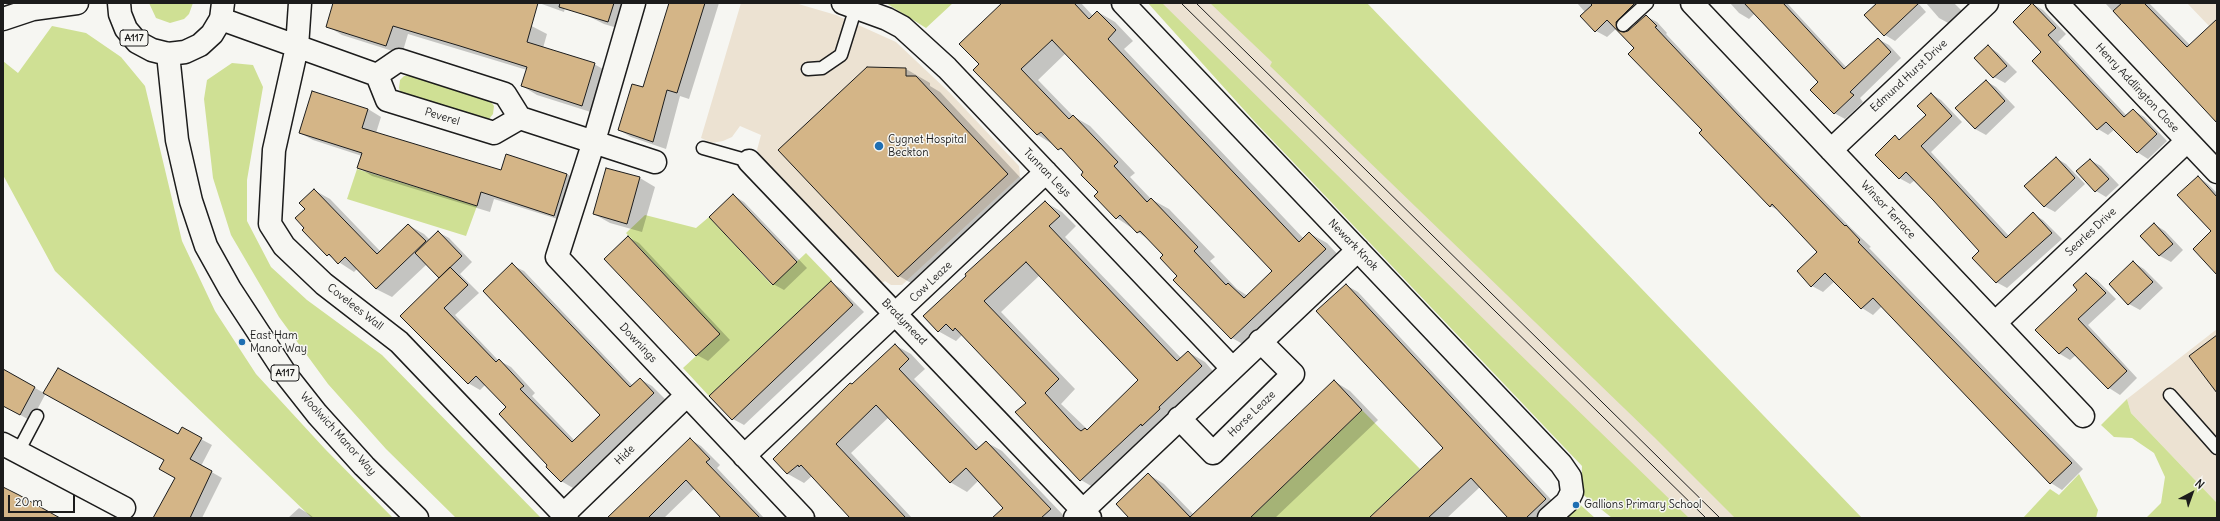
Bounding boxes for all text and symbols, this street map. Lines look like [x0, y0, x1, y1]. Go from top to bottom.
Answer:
road number: A117 [120, 30, 148, 46]
street label: Edmund Hurst Drive [1868, 37, 1950, 115]
street label: Henry Addlington Close [2092, 41, 2182, 135]
street label: Peverel [423, 105, 461, 129]
place label: Cygnet Hospital Beckton [888, 133, 966, 159]
marker: Cygnet Hospital Beckton [873, 140, 885, 152]
street label: Tunnan Leys [1021, 146, 1073, 200]
street label: Winsor Terrace [1858, 178, 1918, 242]
street label: Searles Drive [2063, 205, 2119, 259]
street label: Newark Knok [1325, 217, 1381, 273]
street label: Cow Leaze [907, 259, 955, 305]
street label: Covelees Wall [324, 281, 386, 333]
street label: Bradymead [879, 296, 929, 348]
street label: Downings [616, 321, 660, 365]
place label: East Ham Manor Way [250, 329, 307, 355]
marker: East Ham Manor Way [237, 337, 247, 347]
road number: A117 [271, 365, 299, 381]
street label: Horse Leaze [1225, 388, 1279, 440]
street label: Woolwich Manor Way [297, 390, 379, 478]
street label: Hide [612, 442, 638, 468]
north arrow [2172, 473, 2212, 513]
text: N [2192, 476, 2207, 492]
scale bar [10, 487, 77, 513]
text: 20 m [15, 494, 43, 509]
place label: Gallions Primary School [1584, 498, 1702, 512]
marker: Gallions Primary School [1571, 500, 1581, 510]

